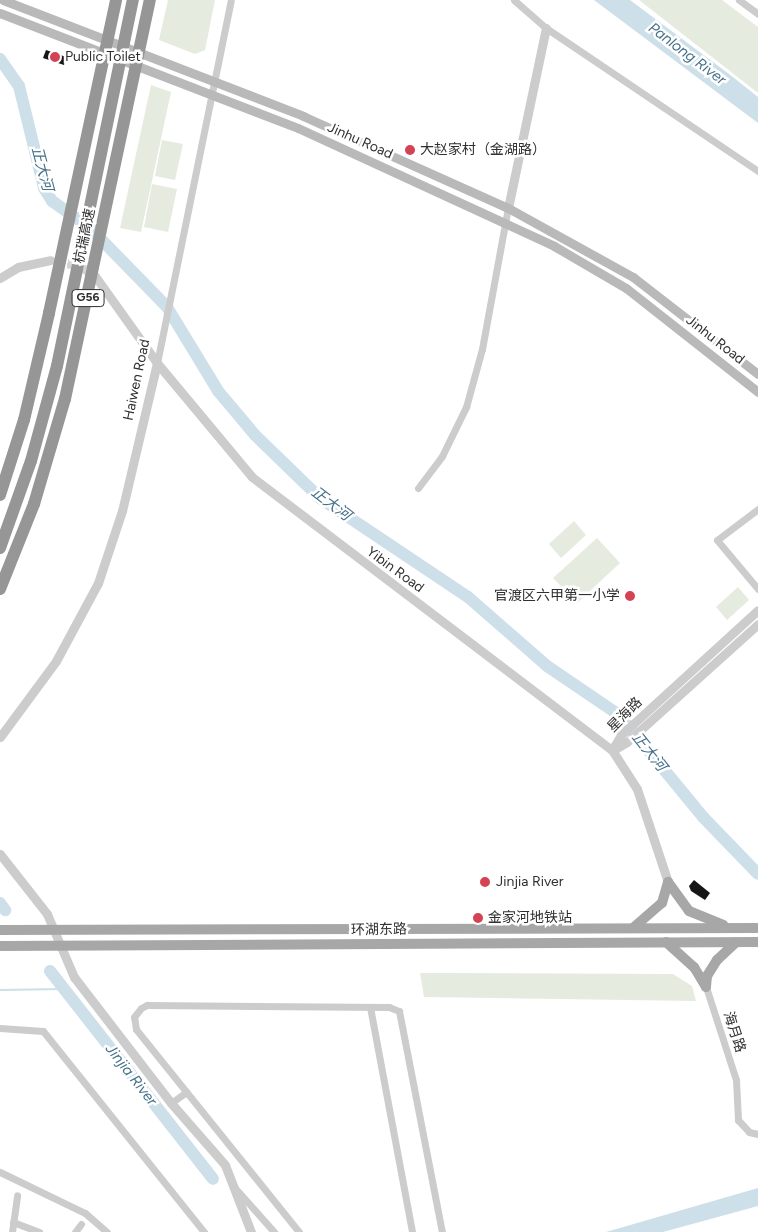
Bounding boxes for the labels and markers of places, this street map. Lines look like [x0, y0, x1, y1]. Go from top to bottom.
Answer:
place label: Public Toilet [65, 49, 141, 65]
marker: Public Toilet [49, 51, 61, 63]
place label: 大赵家村（金湖路） [420, 142, 546, 158]
marker: 大赵家村（金湖路） [404, 144, 416, 156]
place label: 官渡区六甲第一小学 [494, 588, 620, 604]
marker: 官渡区六甲第一小学 [624, 590, 636, 602]
place label: Jinjia River [496, 874, 563, 890]
marker: Jinjia River [478, 875, 492, 889]
place label: 金家河地铁站 [488, 910, 572, 926]
marker: 金家河地铁站 [472, 912, 484, 924]

